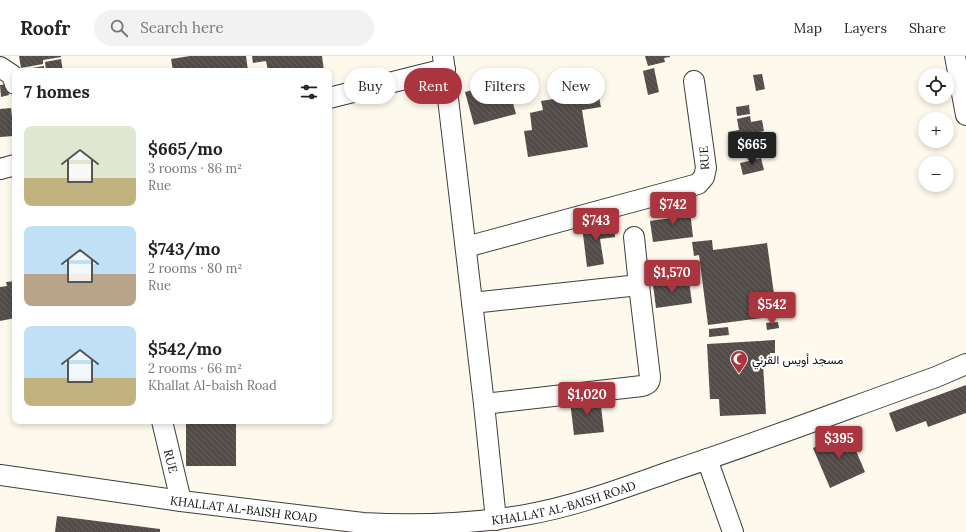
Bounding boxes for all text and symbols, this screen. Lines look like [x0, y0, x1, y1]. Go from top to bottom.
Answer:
search box [94, 10, 374, 46]
text: Roofr [20, 16, 70, 40]
icon: search [108, 17, 130, 39]
text: Search here [140, 18, 224, 37]
text: Map [794, 19, 822, 37]
text: Layers [844, 19, 887, 37]
text: Share [909, 19, 946, 37]
chip: Buy [344, 68, 396, 104]
chip: Rent [404, 68, 462, 104]
chip: Filters [470, 68, 539, 104]
chip: New [547, 68, 605, 104]
map controls [918, 68, 954, 192]
button: locate [918, 68, 954, 104]
text: 7 homes [24, 81, 90, 103]
icon: filters [298, 81, 320, 103]
button: + [918, 112, 954, 148]
pin: $665 [728, 132, 776, 166]
text: $665 [737, 136, 767, 153]
text: $665/mo [148, 138, 223, 160]
icon: home [56, 142, 104, 190]
street label: RUE [696, 146, 712, 170]
button: − [918, 156, 954, 192]
text: 3 rooms · 86 m² [148, 160, 242, 177]
text: Rue [148, 177, 171, 194]
pin: $742 [649, 192, 697, 226]
text: $742 [659, 196, 687, 213]
pin: $743 [572, 208, 620, 242]
text: $743 [582, 212, 610, 229]
text: $743/mo [148, 238, 220, 260]
icon: home [56, 242, 104, 290]
text: 2 rooms · 80 m² [148, 260, 242, 277]
pin: $1,570 [639, 260, 705, 294]
text: $1,570 [653, 264, 691, 281]
text: Rue [148, 277, 171, 294]
pin: $542 [748, 292, 796, 326]
text: $542 [758, 296, 786, 313]
text: $542/mo [148, 338, 222, 360]
icon: home [56, 342, 104, 390]
mosque icon: مسجد أويس القرني [729, 349, 749, 374]
place label: مسجد أويس القرني [752, 352, 843, 370]
text: 2 rooms · 66 m² [148, 360, 242, 377]
text: Khallat Al-baish Road [148, 377, 277, 394]
pin: $1,020 [554, 382, 620, 416]
text: $1,020 [567, 386, 607, 403]
pin: $395 [815, 426, 863, 460]
text: $395 [824, 430, 854, 447]
street label: RUE [161, 447, 182, 474]
street label: KHALLAT AL-BAISH ROAD [491, 477, 638, 527]
street label: KHALLAT AL-BAISH ROAD [169, 492, 318, 525]

